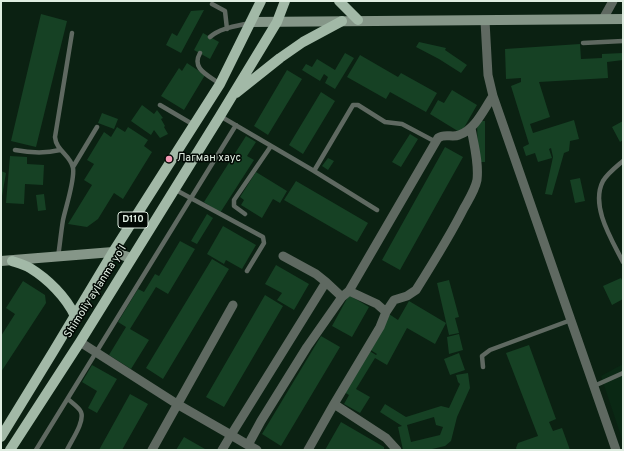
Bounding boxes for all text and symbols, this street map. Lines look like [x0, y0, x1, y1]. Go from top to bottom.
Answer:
place label: Лагман хаус [177, 152, 241, 166]
marker: Лагман хаус [164, 154, 174, 164]
road number: D110 [118, 212, 148, 228]
street label: Shimoliy aylanma yoʻl [62, 243, 130, 341]

